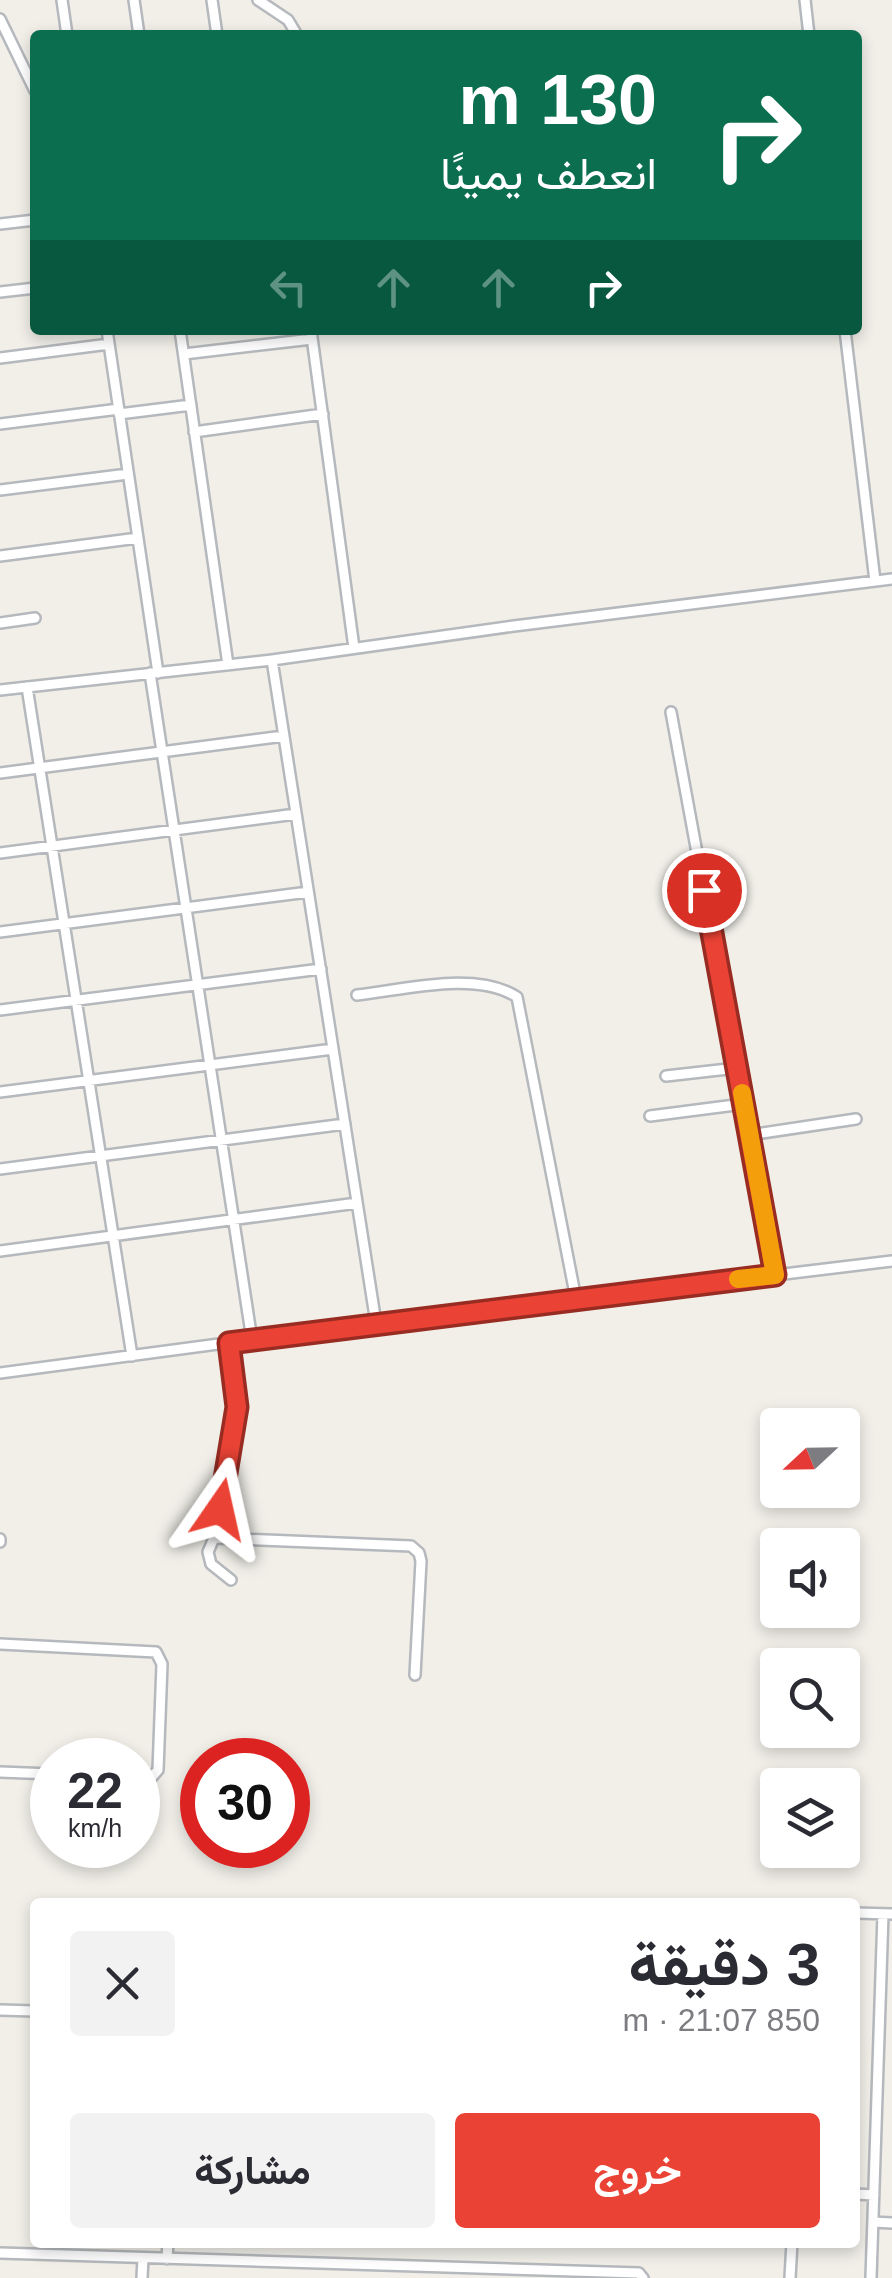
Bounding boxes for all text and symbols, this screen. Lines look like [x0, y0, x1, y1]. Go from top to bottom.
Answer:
text: 130 m [459, 61, 657, 139]
icon: right [692, 70, 822, 200]
text: انعطف يمينًا [440, 148, 657, 199]
icon: left [261, 260, 316, 315]
icon: ahead [366, 260, 421, 315]
icon: ahead [471, 260, 526, 315]
icon: right [576, 260, 631, 315]
pin [662, 848, 747, 933]
icon: arrive [677, 863, 732, 918]
north arrow [760, 1408, 860, 1508]
map controls [760, 1408, 860, 1868]
position arrow [168, 1457, 272, 1561]
button: sound [760, 1528, 860, 1628]
button: search [760, 1648, 860, 1748]
speed limit sign: 30 [180, 1738, 310, 1868]
text: 22 [67, 1763, 123, 1819]
button: layers [760, 1768, 860, 1868]
text: km/h [68, 1814, 122, 1842]
button: close [70, 1931, 175, 2036]
text: 3 دقيقة [628, 1931, 820, 1998]
text: 850 m · 21:07 [623, 2002, 820, 2038]
button: مشاركة [70, 2113, 435, 2228]
button: خروج [455, 2113, 820, 2228]

